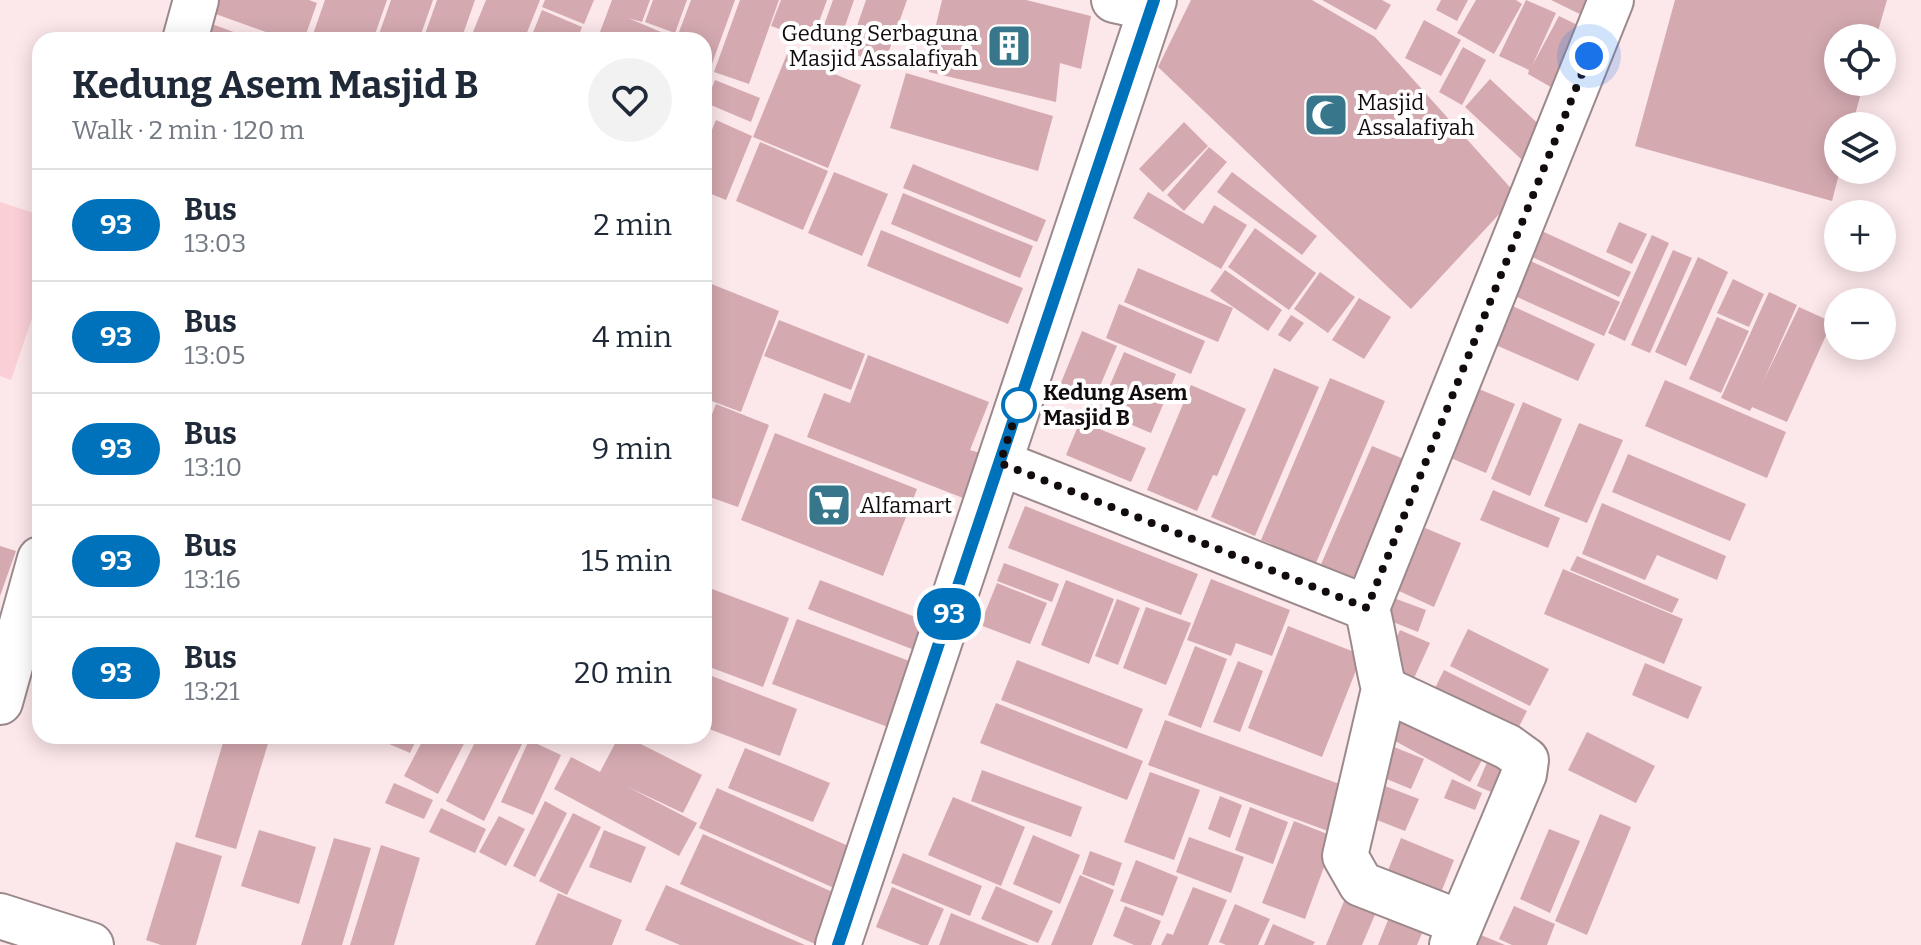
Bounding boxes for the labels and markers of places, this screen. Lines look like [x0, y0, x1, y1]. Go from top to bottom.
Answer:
place label: Gedung Serbaguna Masjid Assalafiyah [782, 20, 978, 72]
building icon: Gedung Serbaguna Masjid Assalafiyah [985, 22, 1033, 70]
place label: Masjid Assalafiyah [1357, 89, 1475, 141]
mosque icon: Masjid Assalafiyah [1302, 91, 1350, 139]
place label: Kedung Asem Masjid B [1043, 379, 1188, 431]
marker: Kedung Asem Masjid B [1002, 388, 1036, 422]
supermarket icon: Alfamart [805, 481, 853, 529]
place label: Alfamart [860, 492, 952, 519]

